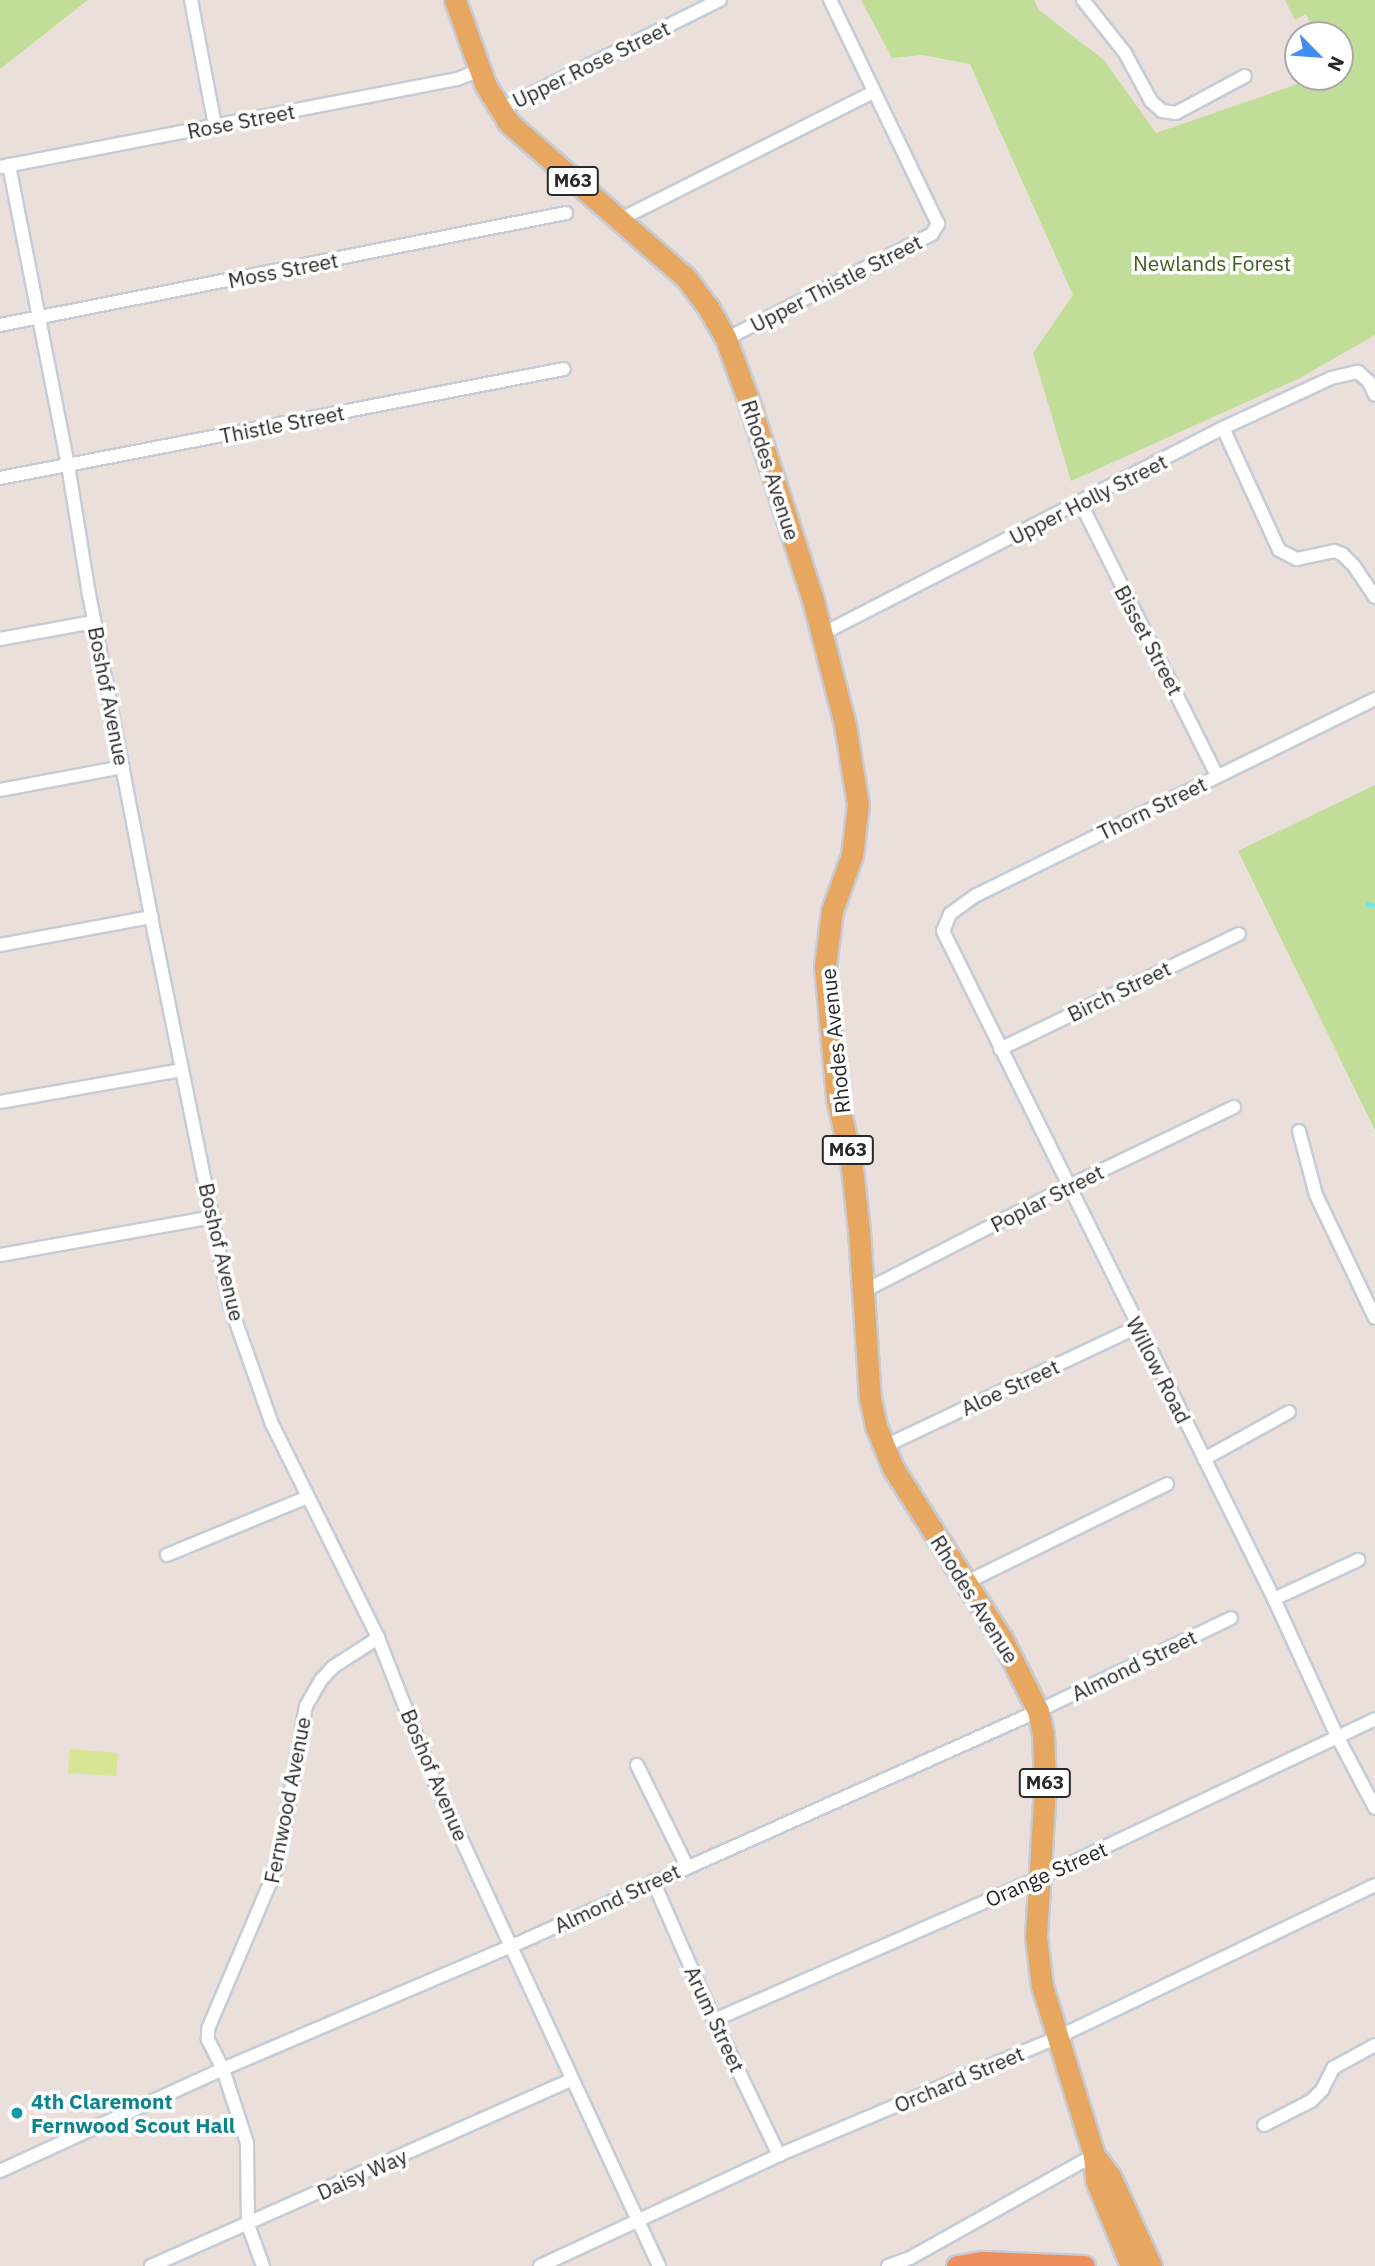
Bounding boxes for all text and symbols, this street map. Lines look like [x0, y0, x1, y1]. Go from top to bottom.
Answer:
street label: Upper Rose Street [508, 15, 674, 113]
north arrow [1284, 21, 1354, 91]
text: N [1322, 53, 1350, 75]
street label: Rose Street [185, 98, 297, 144]
road number: M63 [547, 166, 599, 196]
street label: Upper Thistle Street [746, 229, 926, 337]
street label: Moss Street [226, 247, 340, 293]
park label: Newlands Forest [1133, 250, 1291, 276]
street label: Rhodes Avenue [736, 397, 806, 543]
street label: Thistle Street [218, 400, 346, 448]
street label: Upper Holly Street [1005, 448, 1171, 550]
street label: Bisset Street [1110, 581, 1188, 699]
street label: Boshof Avenue [83, 624, 135, 768]
street label: Thorn Street [1093, 771, 1211, 845]
street label: Birch Street [1063, 955, 1175, 1027]
street label: Rhodes Avenue [815, 967, 855, 1115]
road number: M63 [822, 1134, 874, 1166]
street label: Poplar Street [986, 1159, 1108, 1237]
street label: Boshof Avenue [194, 1180, 250, 1324]
street label: Willow Road [1121, 1312, 1197, 1428]
street label: Aloe Street [957, 1353, 1063, 1421]
street label: Rhodes Avenue [926, 1530, 1024, 1668]
street label: Almond Street [1067, 1624, 1201, 1706]
street label: Boshof Avenue [396, 1705, 474, 1845]
street label: Fernwood Avenue [259, 1715, 315, 1885]
road number: M63 [1019, 1768, 1071, 1798]
street label: Orange Street [981, 1836, 1111, 1912]
street label: Almond Street [550, 1858, 684, 1938]
street label: Arum Street [679, 1962, 751, 2076]
street label: Orchard Street [890, 2040, 1028, 2118]
place label: 4th Claremont Fernwood Scout Hall [31, 2088, 235, 2138]
marker: 4th Claremont Fernwood Scout Hall [9, 2105, 25, 2121]
street label: Daisy Way [313, 2143, 411, 2205]

